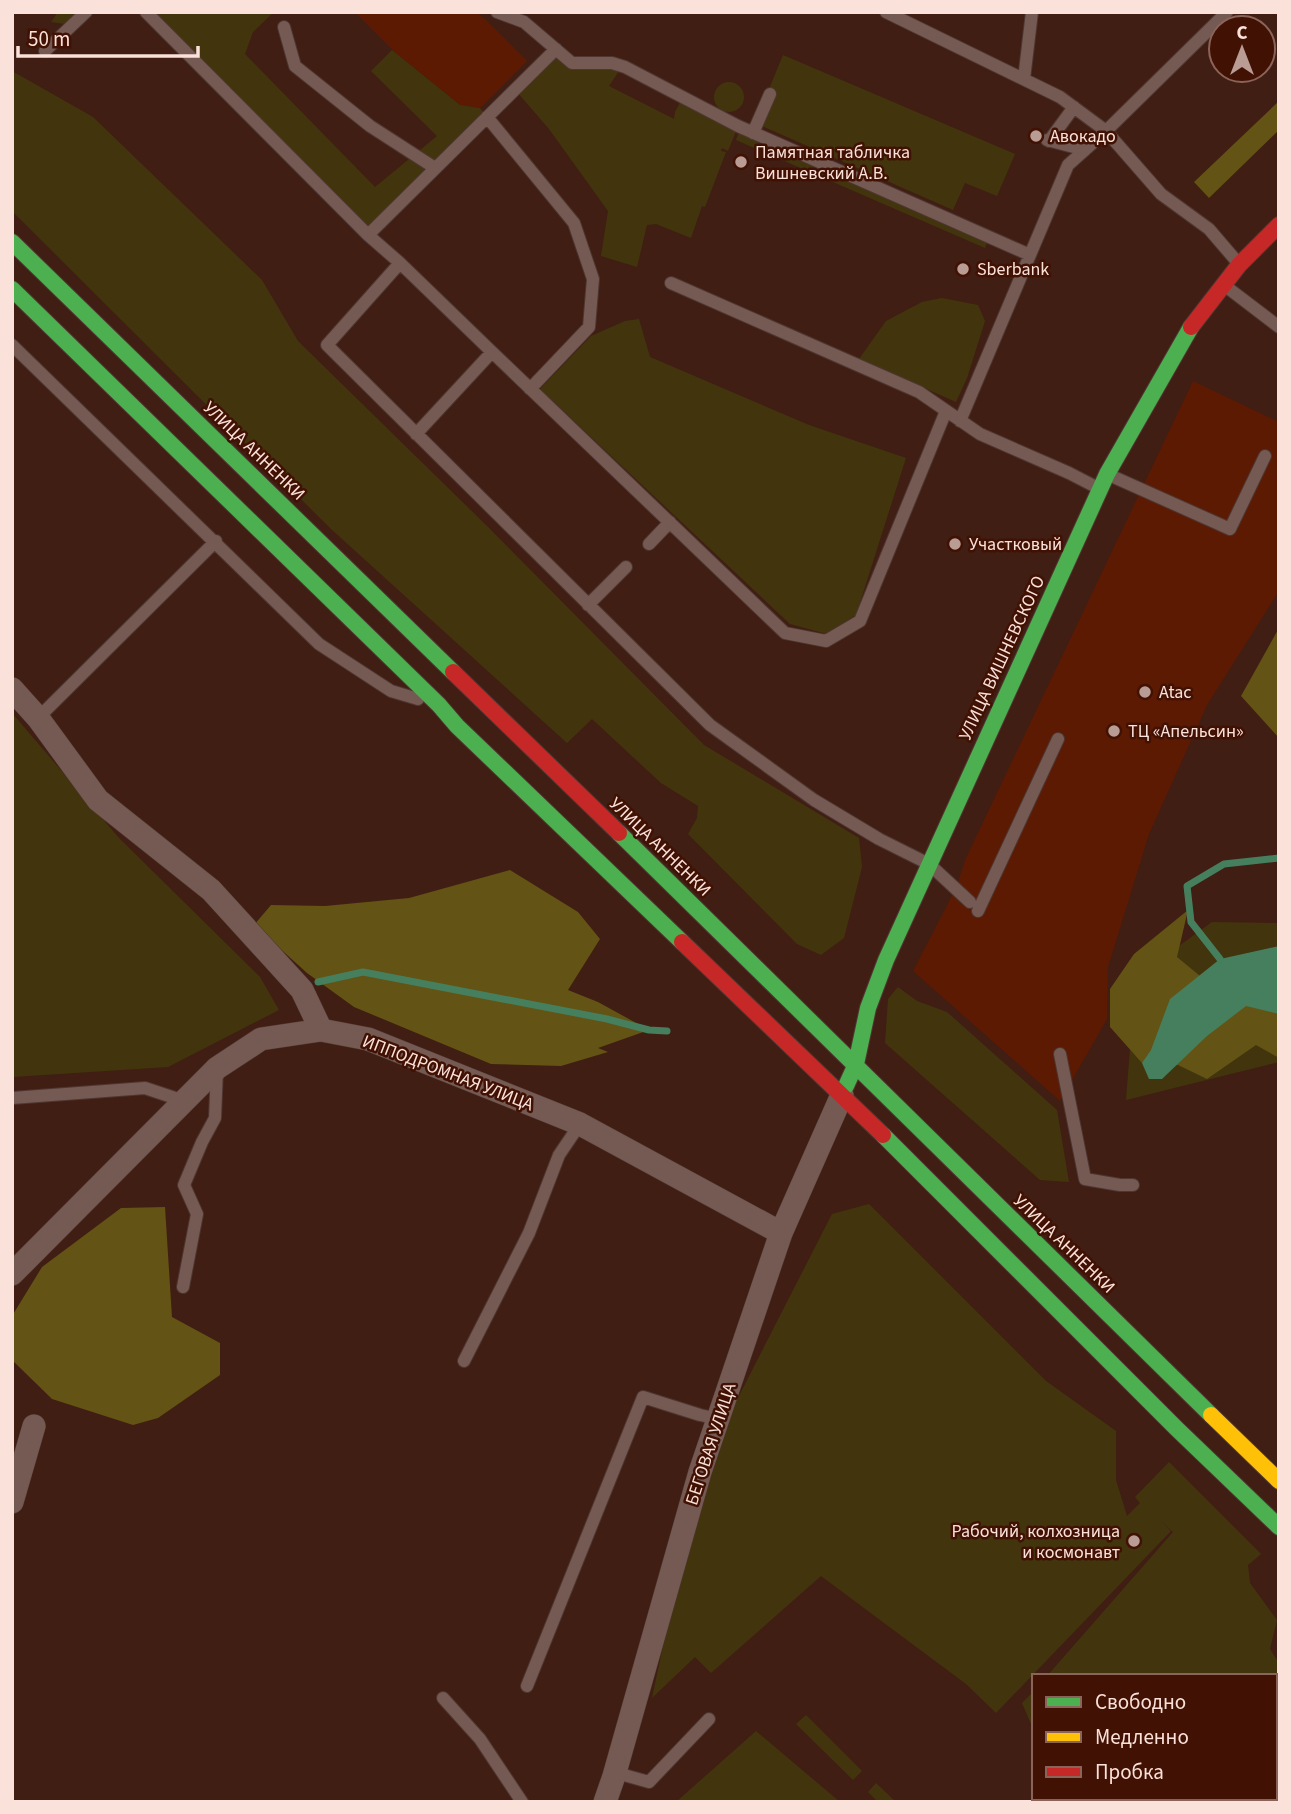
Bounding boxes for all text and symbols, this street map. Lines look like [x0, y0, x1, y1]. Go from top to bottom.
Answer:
scale bar [18, 14, 198, 58]
north arrow [1207, 14, 1277, 84]
text: С [1236, 20, 1248, 47]
text: 50 m [28, 24, 70, 54]
place label: Авокадо [1050, 124, 1116, 149]
marker: Авокадо [1028, 128, 1044, 144]
place label: Памятная табличка Вишневский А.В. [755, 140, 910, 186]
marker: Памятная табличка Вишневский А.В. [733, 154, 749, 170]
place label: Sberbank [977, 257, 1049, 282]
marker: Sberbank [955, 261, 971, 277]
street label: УЛИЦА АННЕНКИ [197, 396, 311, 506]
place label: Участковый [969, 532, 1062, 557]
marker: Участковый [947, 536, 963, 552]
street label: УЛИЦА ВИШНЕВСКОГО [953, 572, 1051, 744]
place label: Atac [1159, 680, 1192, 705]
marker: Atac [1137, 684, 1153, 700]
place label: ТЦ «Апельсин» [1128, 719, 1244, 744]
marker: ТЦ «Апельсин» [1106, 723, 1122, 739]
street label: УЛИЦА АННЕНКИ [603, 792, 717, 902]
street label: ИППОДРОМНАЯ УЛИЦА [359, 1029, 537, 1117]
street label: УЛИЦА АННЕНКИ [1007, 1189, 1121, 1299]
street label: БЕГОВАЯ УЛИЦА [679, 1379, 743, 1508]
place label: Рабочий, колхозница и космонавт [952, 1519, 1120, 1565]
marker: Рабочий, колхозница и космонавт [1126, 1533, 1142, 1549]
legend [1032, 1674, 1277, 1800]
text: Свободно [1095, 1687, 1186, 1717]
text: Медленно [1095, 1722, 1189, 1752]
text: Пробка [1095, 1757, 1164, 1787]

